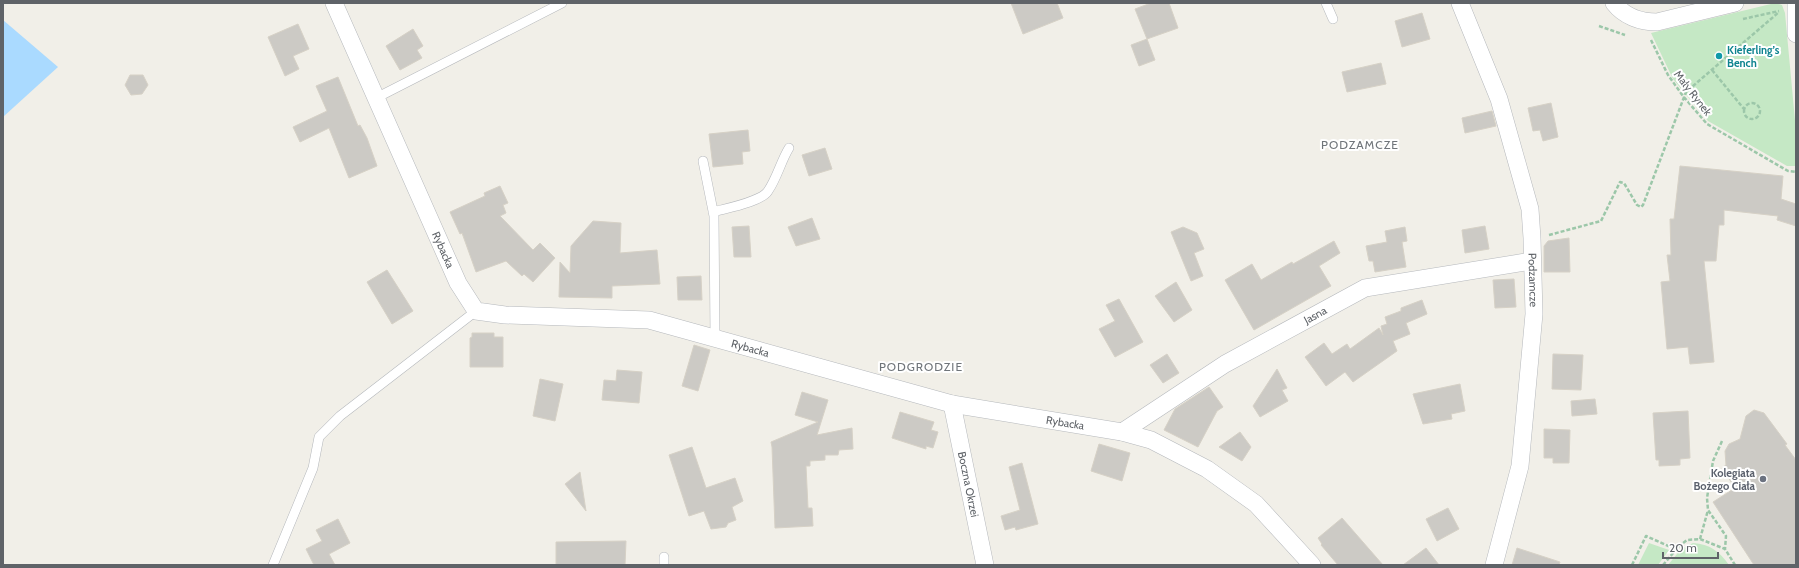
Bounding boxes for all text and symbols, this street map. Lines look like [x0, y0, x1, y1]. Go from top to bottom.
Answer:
place label: Kieferling’s Bench [1727, 43, 1780, 70]
marker: Kieferling’s Bench [1714, 51, 1724, 61]
street label: Mały Rynek [1671, 68, 1715, 118]
district label: PODZAMCZE [1321, 137, 1399, 152]
street label: Rybacka [429, 229, 458, 271]
street label: Podzamcze [1525, 253, 1541, 308]
street label: Jasna [1300, 303, 1330, 327]
street label: Rybacka [730, 336, 771, 360]
district label: PODGRODZIE [879, 359, 963, 374]
street label: Rybacka [1045, 413, 1086, 433]
street label: Boczna Okrzei [955, 450, 982, 518]
place label: Kolegiata Bożego Ciała [1693, 466, 1756, 493]
marker: Kolegiata Bożego Ciała [1758, 474, 1768, 484]
scale bar [1663, 534, 1718, 560]
text: 20 m [1669, 540, 1697, 555]

